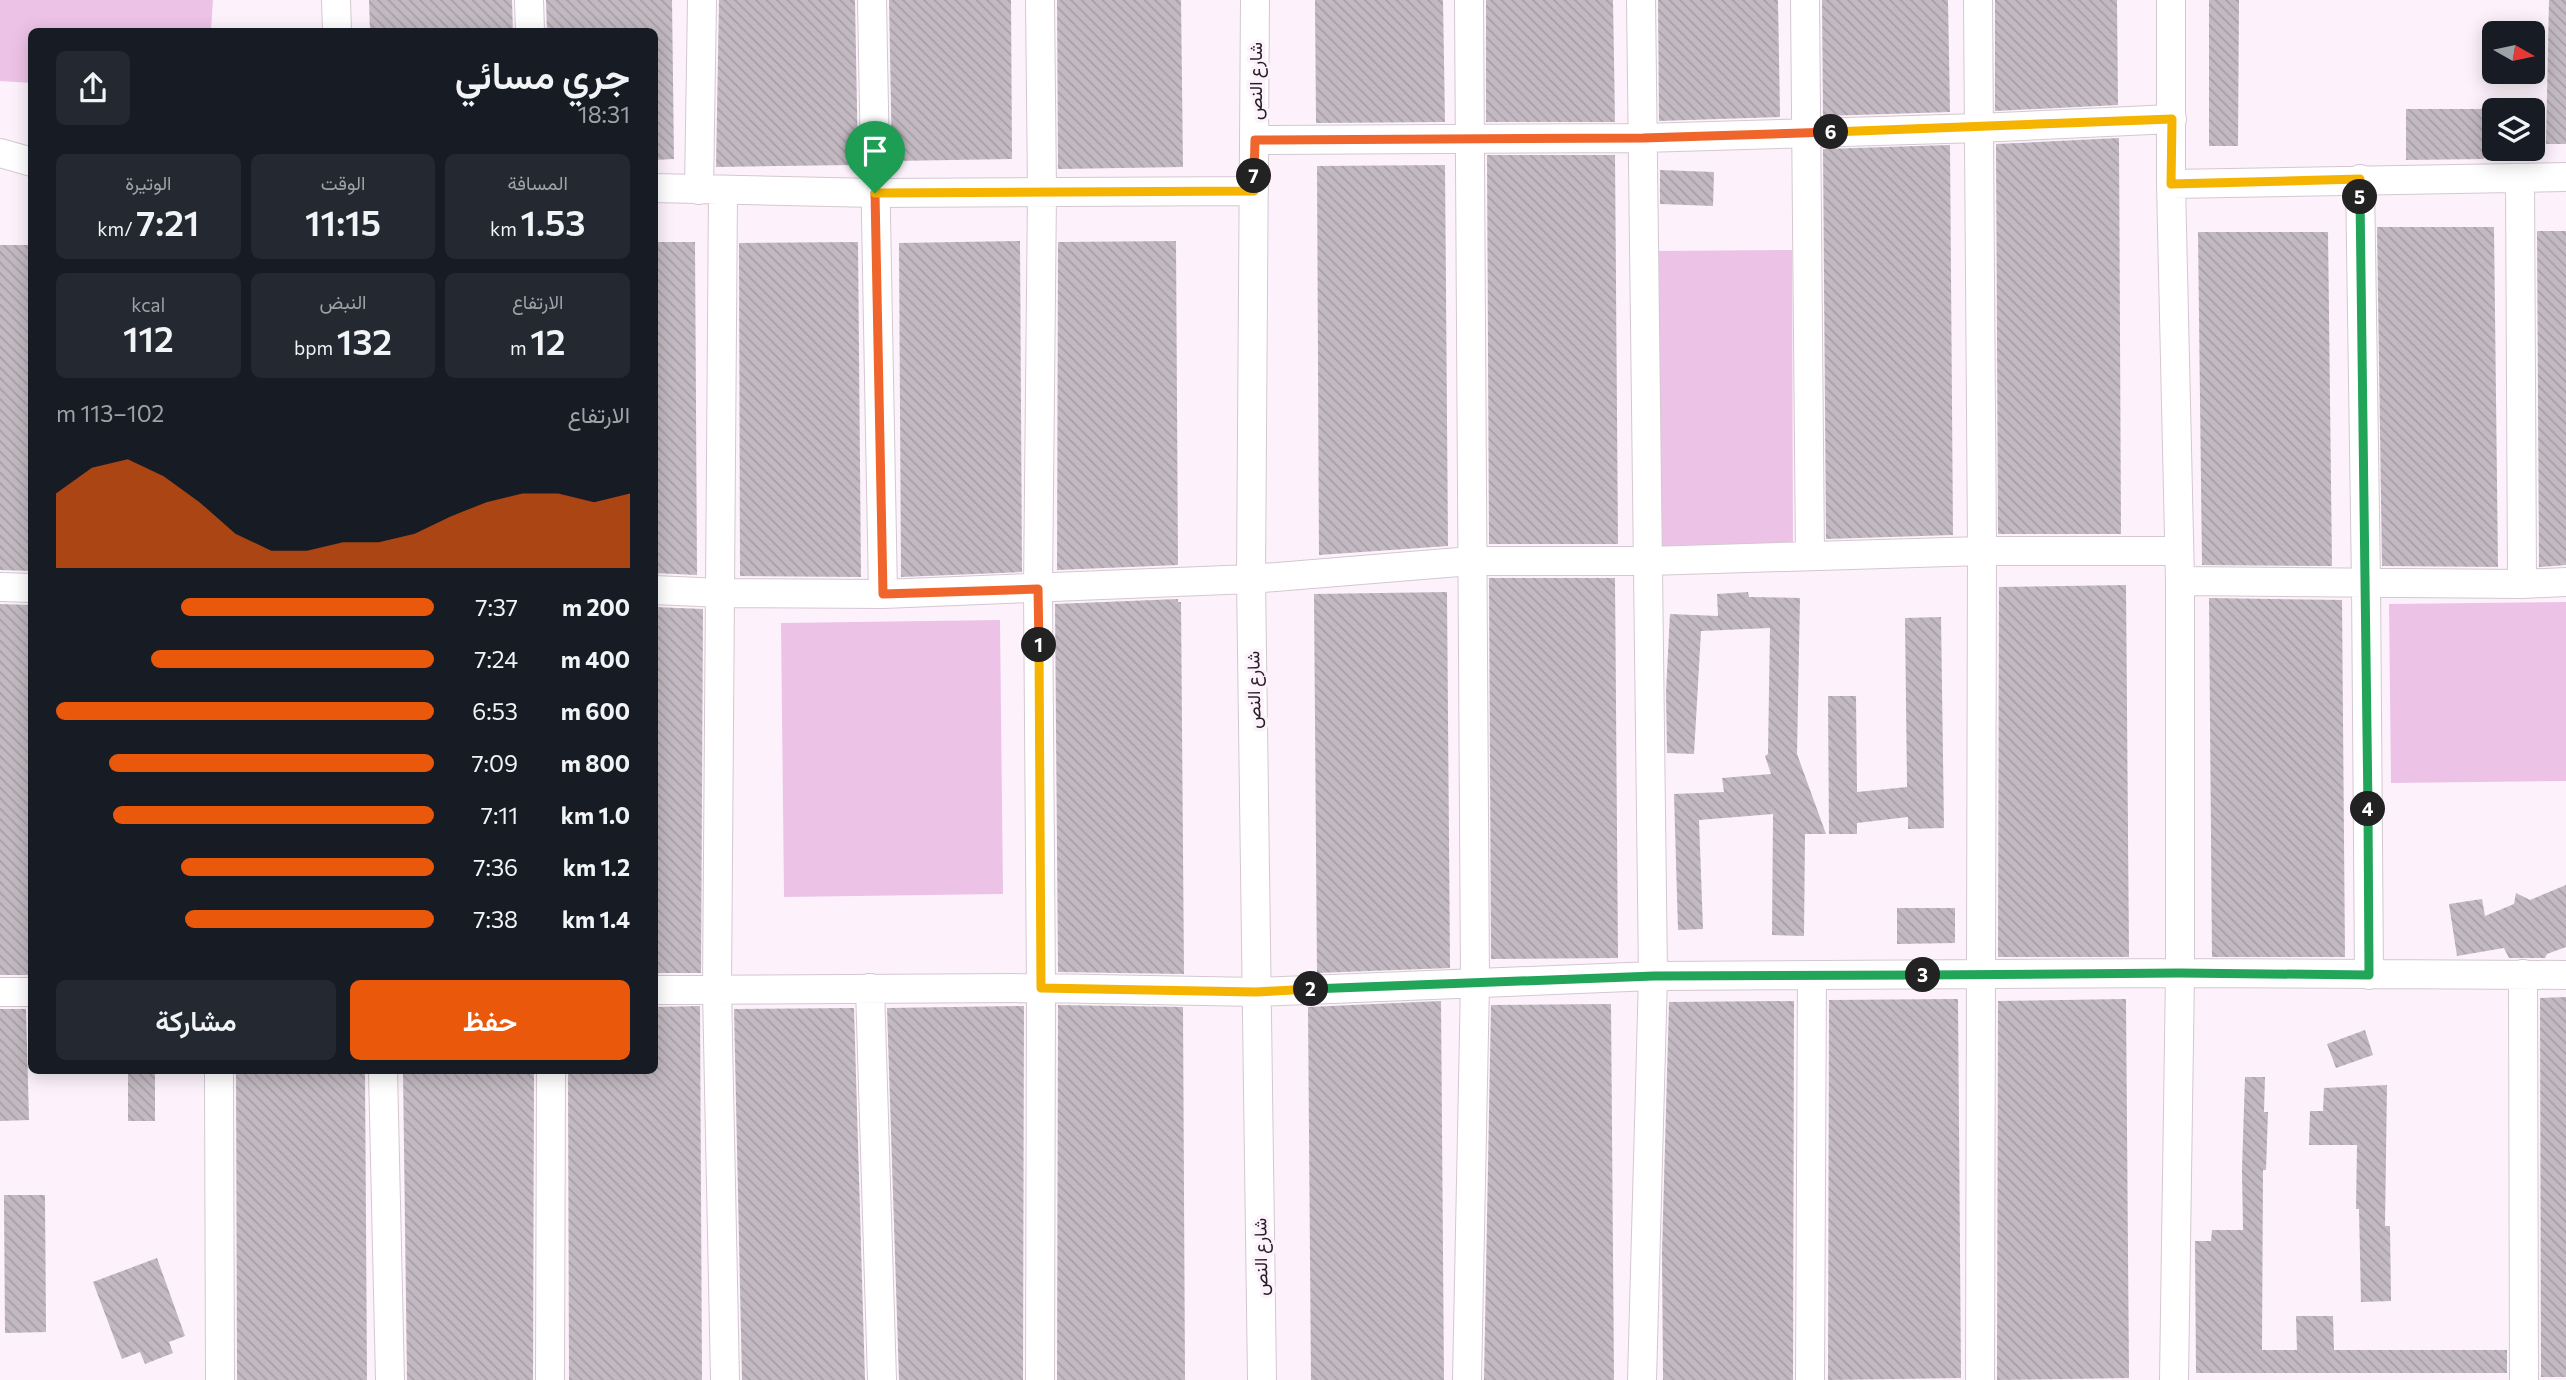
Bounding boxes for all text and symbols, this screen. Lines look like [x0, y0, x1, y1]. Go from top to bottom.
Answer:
north arrow [2482, 21, 2544, 84]
map controls [2482, 21, 2545, 161]
street label: شارع النص [1244, 42, 1268, 120]
text: جري مسائي [455, 50, 630, 97]
button: share [56, 51, 130, 125]
button: layers [2482, 98, 2545, 161]
text: 18:31 [578, 100, 630, 128]
pin: 6 [1814, 114, 1848, 150]
text: 6 [1825, 120, 1836, 143]
pin [845, 121, 905, 193]
icon: arrive [856, 132, 894, 170]
pin: 7 [1236, 158, 1272, 194]
text: 7 [1248, 164, 1259, 187]
text: الوتيرة [125, 171, 172, 194]
text: الوقت [321, 171, 365, 194]
text: المسافة [508, 171, 568, 194]
pin: 5 [2342, 180, 2378, 214]
text: 5 [2354, 185, 2365, 208]
text: 7:21 [136, 200, 199, 243]
text: 11:15 [305, 200, 381, 243]
text: 1.53 [520, 200, 585, 243]
text: /km [97, 217, 136, 240]
text: km [490, 217, 520, 240]
text: النبض [320, 290, 367, 313]
text: الارتفاع [512, 290, 563, 313]
text: kcal [131, 293, 165, 316]
text: 112 [123, 316, 174, 359]
text: 132 [337, 319, 392, 362]
text: 12 [530, 319, 565, 362]
text: bpm [294, 336, 337, 359]
text: m [510, 336, 530, 359]
text: 102–113 m [56, 399, 164, 427]
text: الارتفاع [568, 400, 630, 428]
text: 7:37 [475, 593, 518, 621]
text: 200 m [562, 593, 630, 621]
pin: 1 [1021, 628, 1056, 662]
text: 1 [1034, 633, 1043, 656]
text: 7:24 [474, 645, 518, 673]
text: 400 m [561, 645, 630, 673]
street label: شارع النص [1241, 651, 1267, 729]
text: 6:53 [472, 697, 518, 725]
text: 600 m [561, 697, 630, 725]
text: 7:09 [471, 749, 518, 777]
text: 800 m [561, 749, 630, 777]
pin: 4 [2350, 792, 2386, 826]
text: 4 [2362, 797, 2373, 820]
text: 7:11 [481, 801, 518, 829]
text: 1.0 km [561, 801, 630, 829]
text: 7:36 [473, 853, 518, 881]
text: 1.2 km [563, 853, 630, 881]
text: 7:38 [473, 905, 518, 933]
text: 1.4 km [562, 905, 630, 933]
pin: 3 [1906, 958, 1940, 992]
text: 3 [1917, 963, 1928, 986]
pin: 2 [1294, 972, 1328, 1006]
text: 2 [1305, 977, 1316, 1000]
button: مشاركة [56, 980, 336, 1060]
button: حفظ [350, 980, 630, 1060]
street label: شارع النص [1248, 1218, 1274, 1296]

